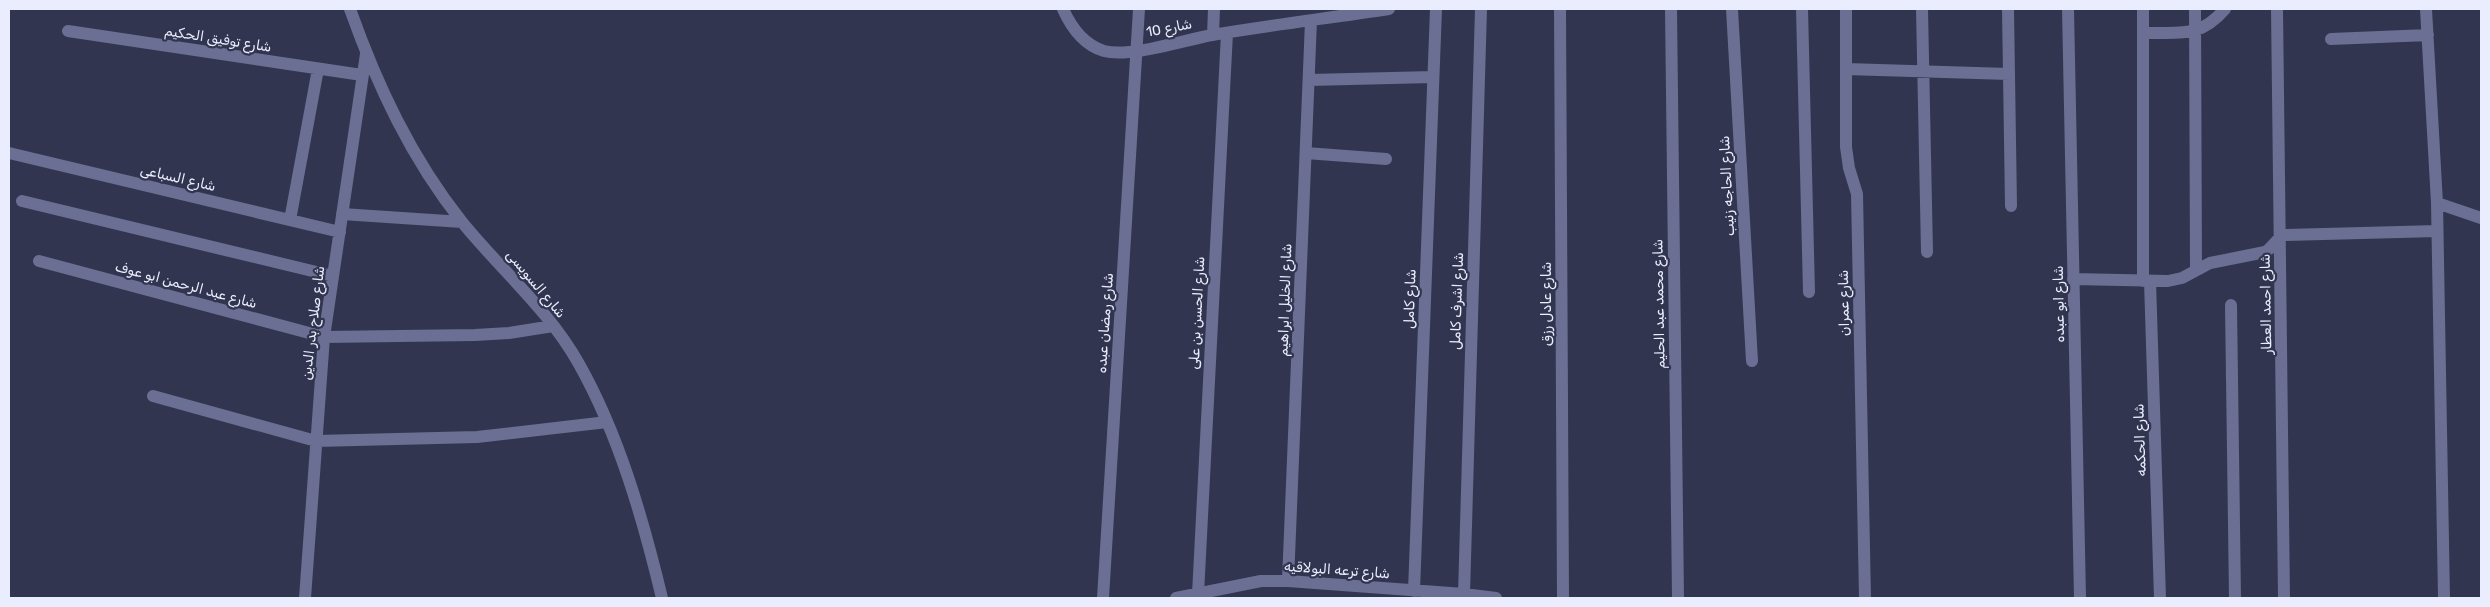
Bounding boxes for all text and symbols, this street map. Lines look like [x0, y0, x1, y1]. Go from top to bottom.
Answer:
street label: شارع 10 [1145, 15, 1194, 43]
street label: شارع توفيق الحكيم [163, 22, 273, 58]
street label: شارع الحاجه زنيب [1716, 135, 1740, 237]
street label: شارع السباعى [138, 161, 217, 197]
street label: شارع محمد عبد الحليم [1649, 239, 1671, 369]
street label: شارع الخليل ابراهيم [1275, 243, 1297, 357]
street label: شارع السويسى [501, 246, 569, 323]
street label: شارع اشرف كامل [1447, 252, 1469, 350]
street label: شارع احمد العطار [2257, 253, 2277, 355]
street label: شارع الحسن بن على [1186, 256, 1210, 370]
street label: شارع عبد الرحمن ابو عوف [113, 258, 259, 314]
street label: شارع عادل رزق [1538, 262, 1557, 346]
street label: شارع صلاح بدر الدين [298, 265, 330, 381]
street label: شارع ابو عبده [2050, 265, 2070, 343]
street label: شارع كامل [1400, 269, 1422, 329]
street label: شارع عمران [1835, 270, 1855, 336]
street label: شارع رمضان عبده [1093, 272, 1119, 374]
street label: شارع الحكمه [2130, 403, 2152, 477]
street label: شارع ترعه البولاقيه [1283, 558, 1390, 584]

